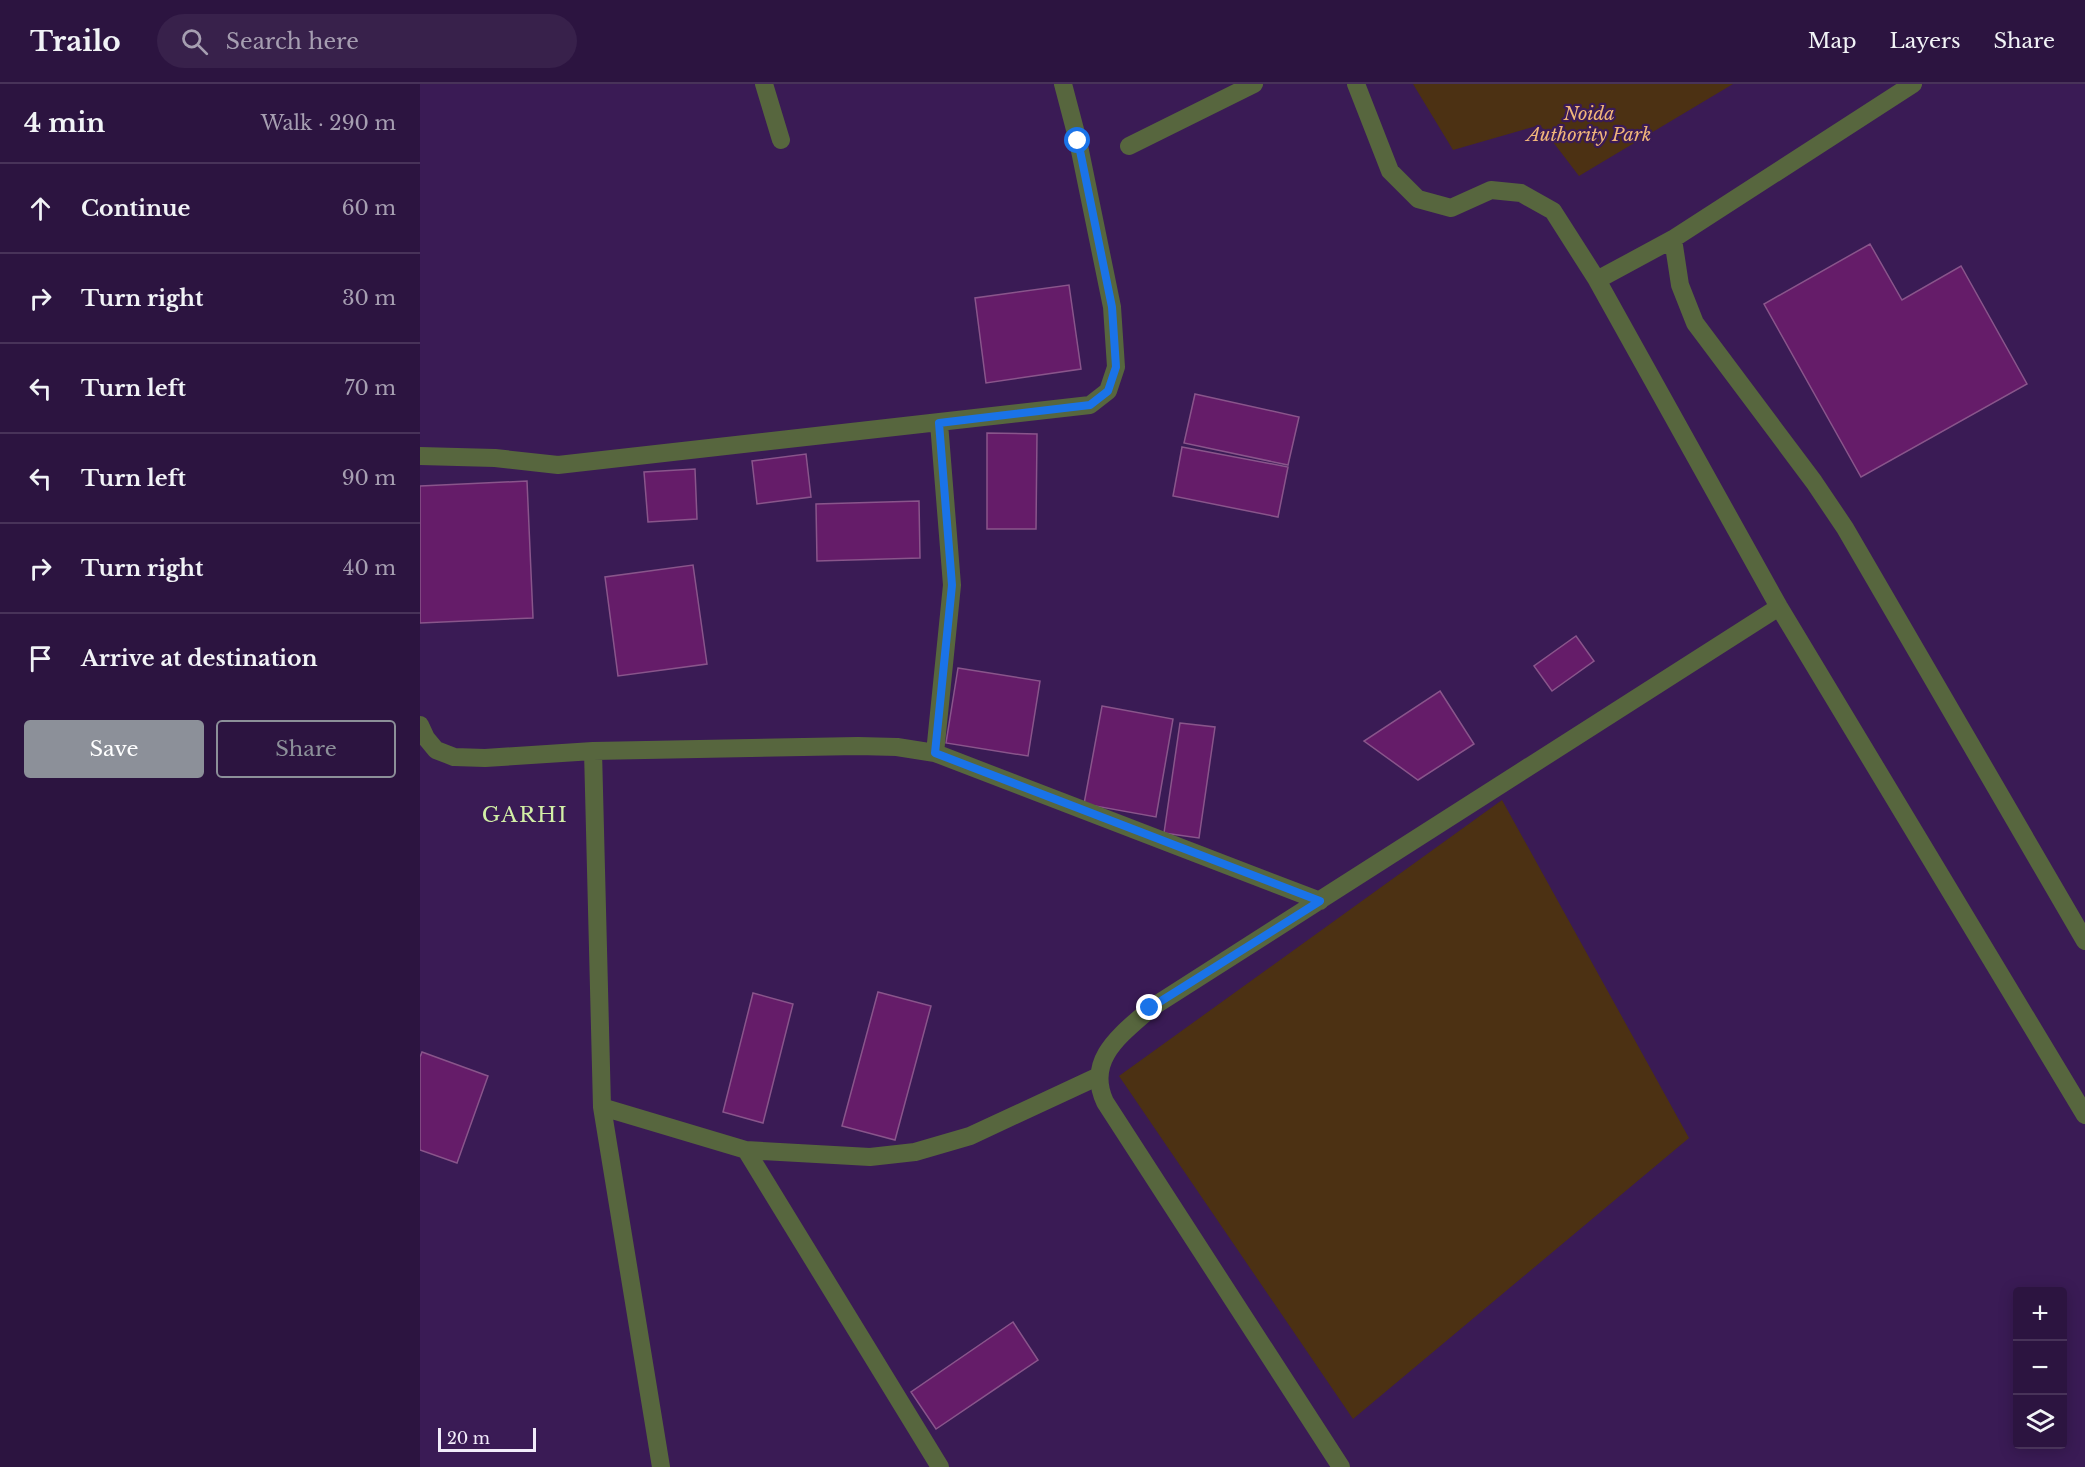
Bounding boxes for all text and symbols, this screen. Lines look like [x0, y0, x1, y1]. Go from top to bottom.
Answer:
search box [157, 14, 577, 68]
text: Trailo [30, 24, 121, 59]
icon: search [178, 25, 211, 58]
text: Search here [226, 28, 359, 55]
text: Map [1808, 28, 1857, 54]
text: Layers [1890, 28, 1961, 54]
text: Share [1994, 28, 2055, 54]
park label: Noida Authority Park [1525, 103, 1651, 146]
text: 4 min [24, 107, 105, 139]
text: Walk · 290 m [261, 111, 396, 135]
route start [1064, 127, 1090, 153]
icon: ahead [24, 192, 57, 225]
text: Continue [81, 195, 190, 222]
text: 60 m [342, 196, 396, 220]
icon: right [24, 282, 57, 315]
text: Turn right [81, 285, 203, 312]
text: 30 m [342, 286, 396, 310]
icon: left [24, 372, 57, 405]
text: Turn left [81, 375, 186, 402]
text: 70 m [344, 376, 396, 400]
icon: left [24, 462, 57, 495]
text: Turn left [81, 465, 186, 492]
text: 90 m [342, 466, 396, 490]
icon: right [24, 552, 57, 585]
text: Turn right [81, 555, 203, 582]
text: 40 m [343, 556, 396, 580]
icon: arrive [24, 642, 57, 675]
text: Arrive at destination [81, 645, 318, 672]
button: Save [24, 720, 204, 778]
button: Share [216, 720, 396, 778]
district label: GARHI [482, 802, 568, 828]
route end [1136, 994, 1162, 1020]
map controls [2013, 1287, 2067, 1449]
button: + [2013, 1287, 2067, 1341]
button: − [2013, 1341, 2067, 1395]
button: layers [2013, 1395, 2067, 1449]
scale bar [438, 1425, 536, 1452]
text: 20 m [447, 1428, 490, 1448]

